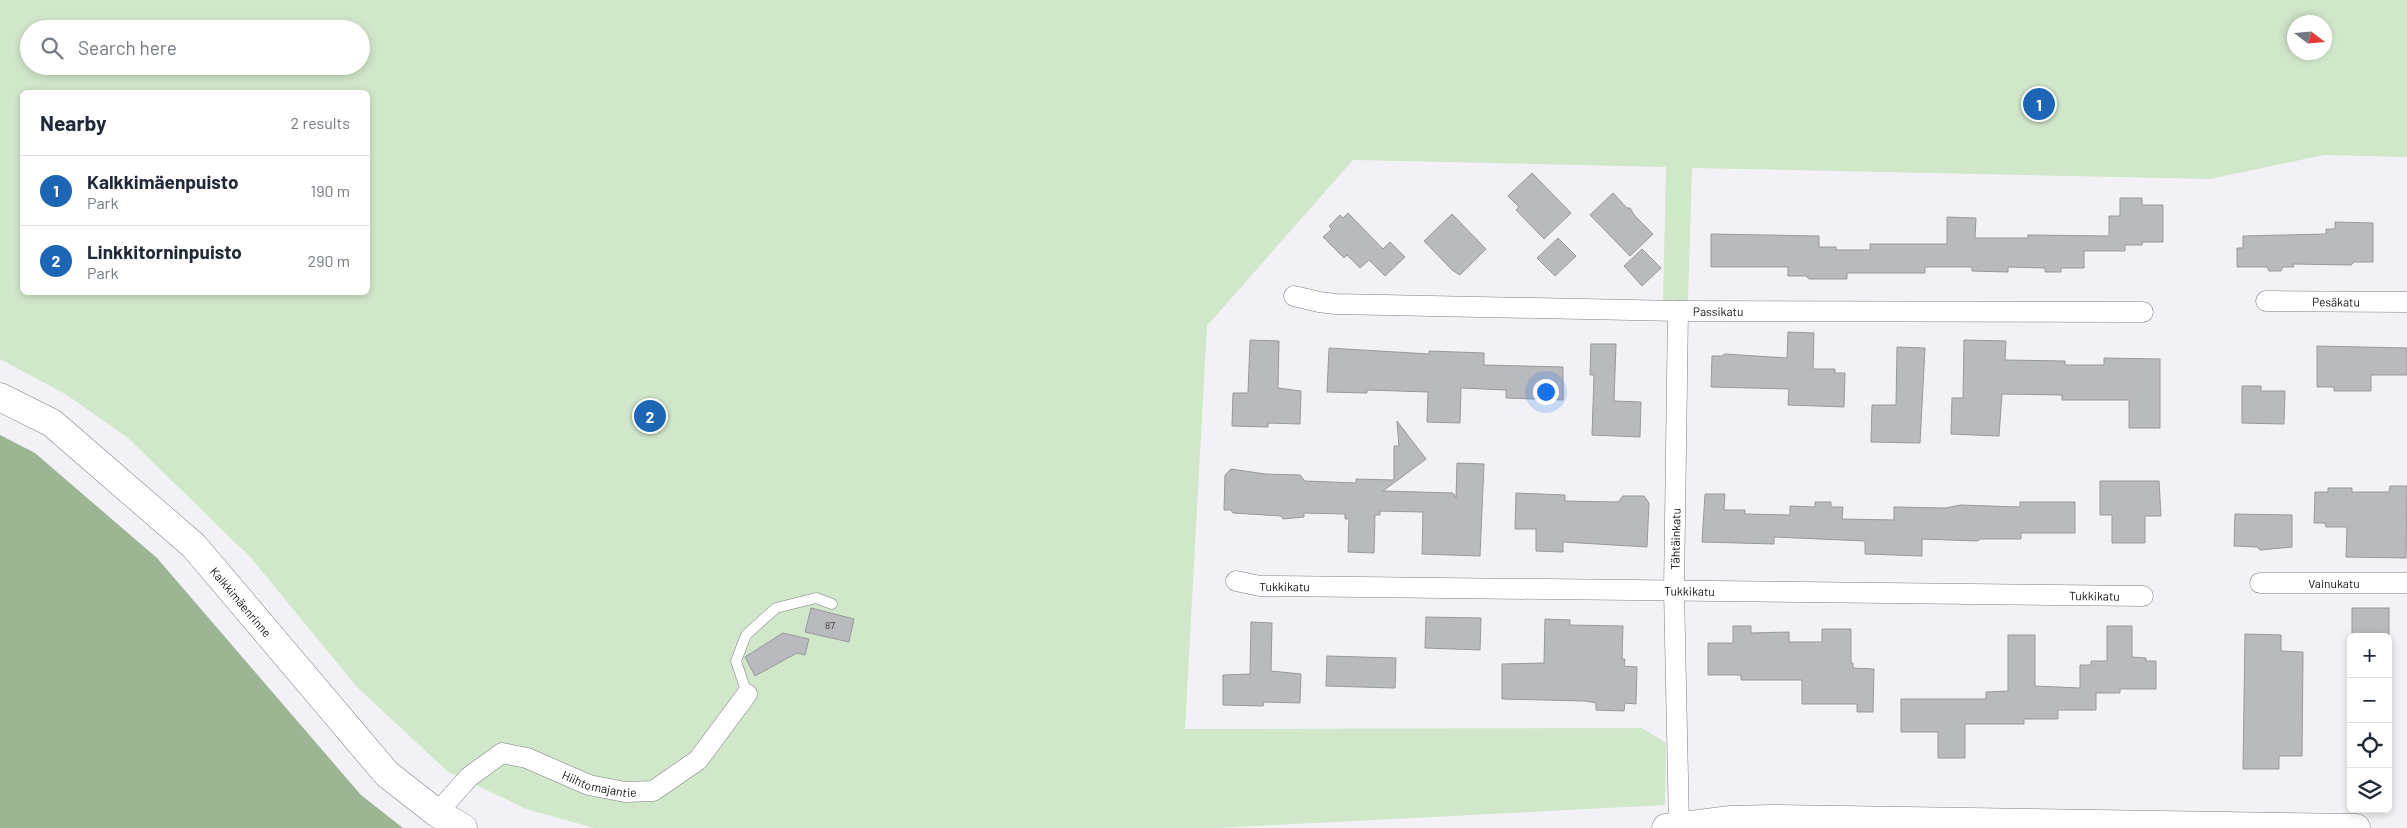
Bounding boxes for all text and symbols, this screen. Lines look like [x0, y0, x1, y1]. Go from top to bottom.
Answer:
north arrow [2287, 15, 2332, 60]
search box [20, 20, 370, 75]
icon: search [38, 34, 66, 62]
text: Search here [78, 36, 177, 59]
pin: 1 [2023, 85, 2055, 123]
text: Nearby [40, 110, 106, 135]
text: 2 results [291, 113, 350, 132]
text: Kalkkimäenpuisto [87, 170, 239, 193]
text: 1 [53, 181, 59, 200]
text: 190 m [311, 181, 350, 200]
text: Park [87, 193, 118, 212]
text: Linkkitorninpuisto [87, 240, 242, 263]
text: 2 [52, 251, 60, 270]
text: 290 m [308, 251, 350, 270]
text: Park [87, 263, 118, 282]
street label: Pesäkatu [2312, 294, 2360, 309]
street label: Passikatu [1693, 304, 1743, 318]
your location [1533, 379, 1559, 405]
pin: 2 [634, 397, 666, 435]
street label: Tähtäinkatu [1667, 508, 1683, 570]
street label: Kalkkimäenrinne [208, 564, 275, 639]
street label: Vainukatu [2308, 576, 2360, 590]
street label: Tukkikatu [1259, 579, 1310, 593]
street label: Tukkikatu [1664, 583, 1715, 598]
street label: Tukkikatu [2069, 588, 2120, 603]
house number: 87 [825, 619, 835, 631]
map controls [2347, 633, 2392, 813]
button: + [2347, 633, 2392, 678]
button: − [2347, 678, 2392, 723]
button: locate [2347, 723, 2392, 768]
street label: Hiihtomajantie [560, 767, 637, 799]
button: layers [2347, 768, 2392, 813]

